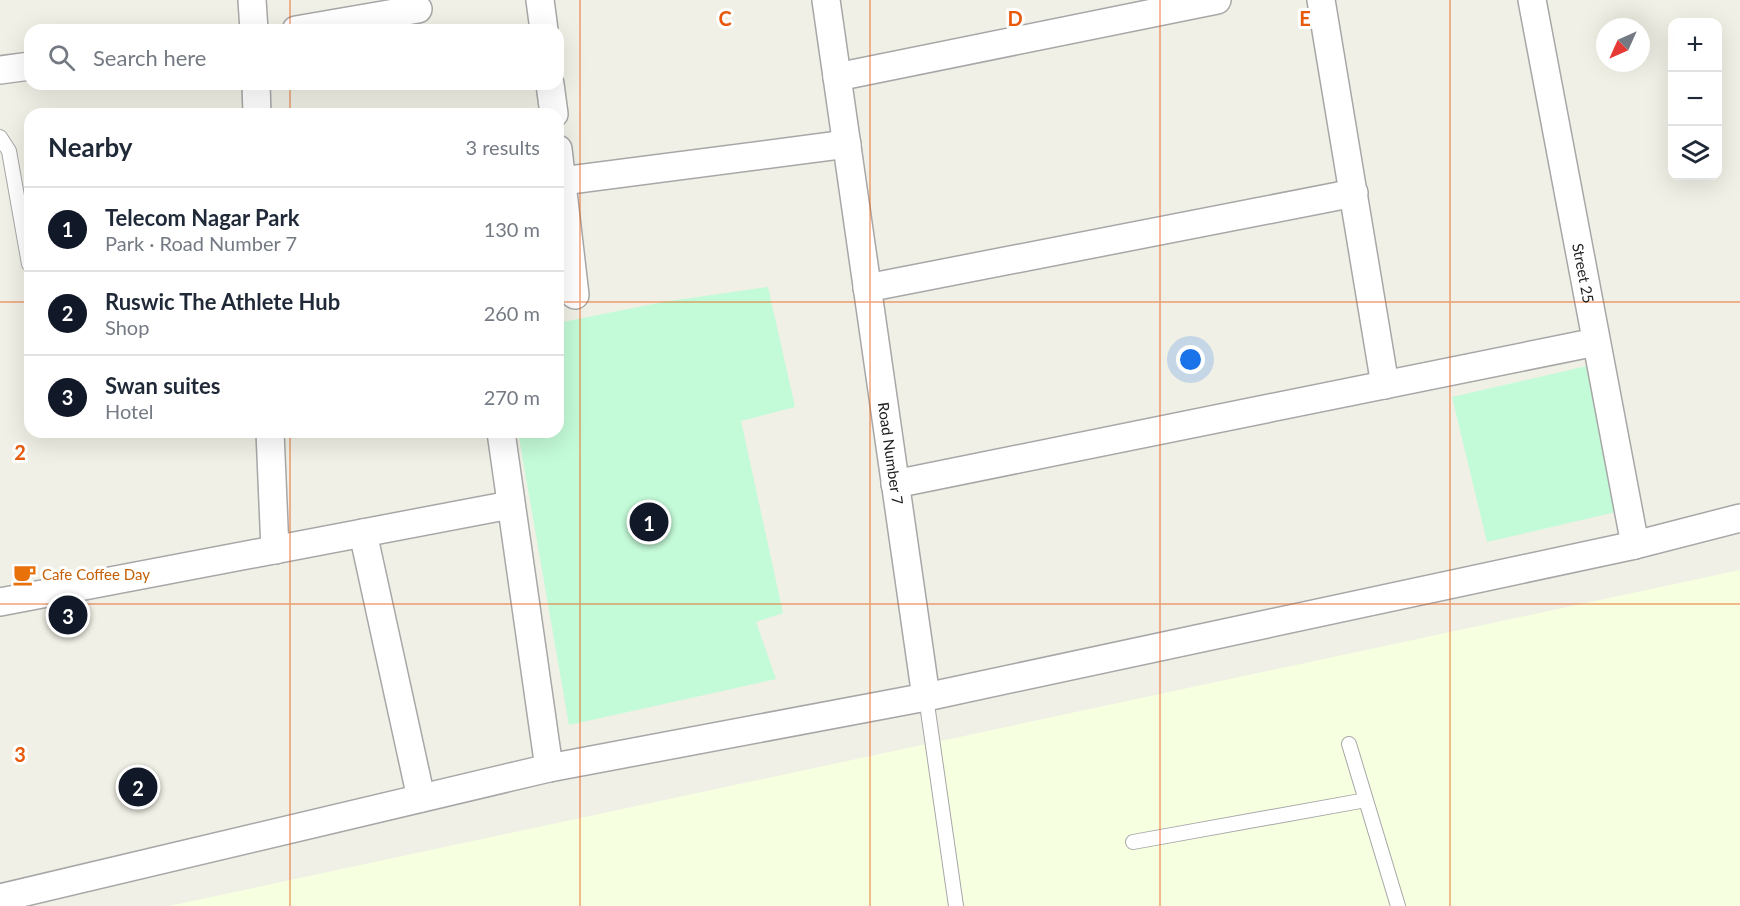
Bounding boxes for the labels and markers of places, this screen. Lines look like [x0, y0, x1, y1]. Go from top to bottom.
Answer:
pin: 1 [630, 500, 668, 544]
cafe icon: Cafe Coffee Day [11, 561, 37, 587]
place label: Cafe Coffee Day [42, 565, 150, 583]
pin: 3 [48, 592, 88, 638]
pin: 2 [118, 764, 158, 810]

